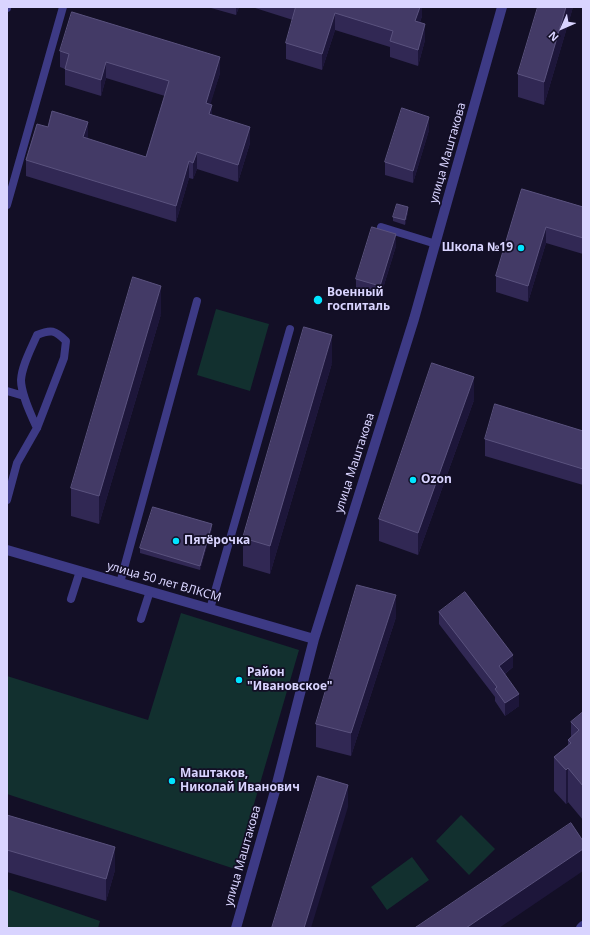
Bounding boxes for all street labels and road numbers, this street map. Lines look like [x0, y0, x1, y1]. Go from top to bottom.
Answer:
street label: улица Маштакова [427, 101, 469, 205]
street label: улица Маштакова [332, 411, 378, 515]
street label: улица 50 лет ВЛКСМ [105, 559, 223, 605]
street label: улица Маштакова [222, 804, 264, 908]

